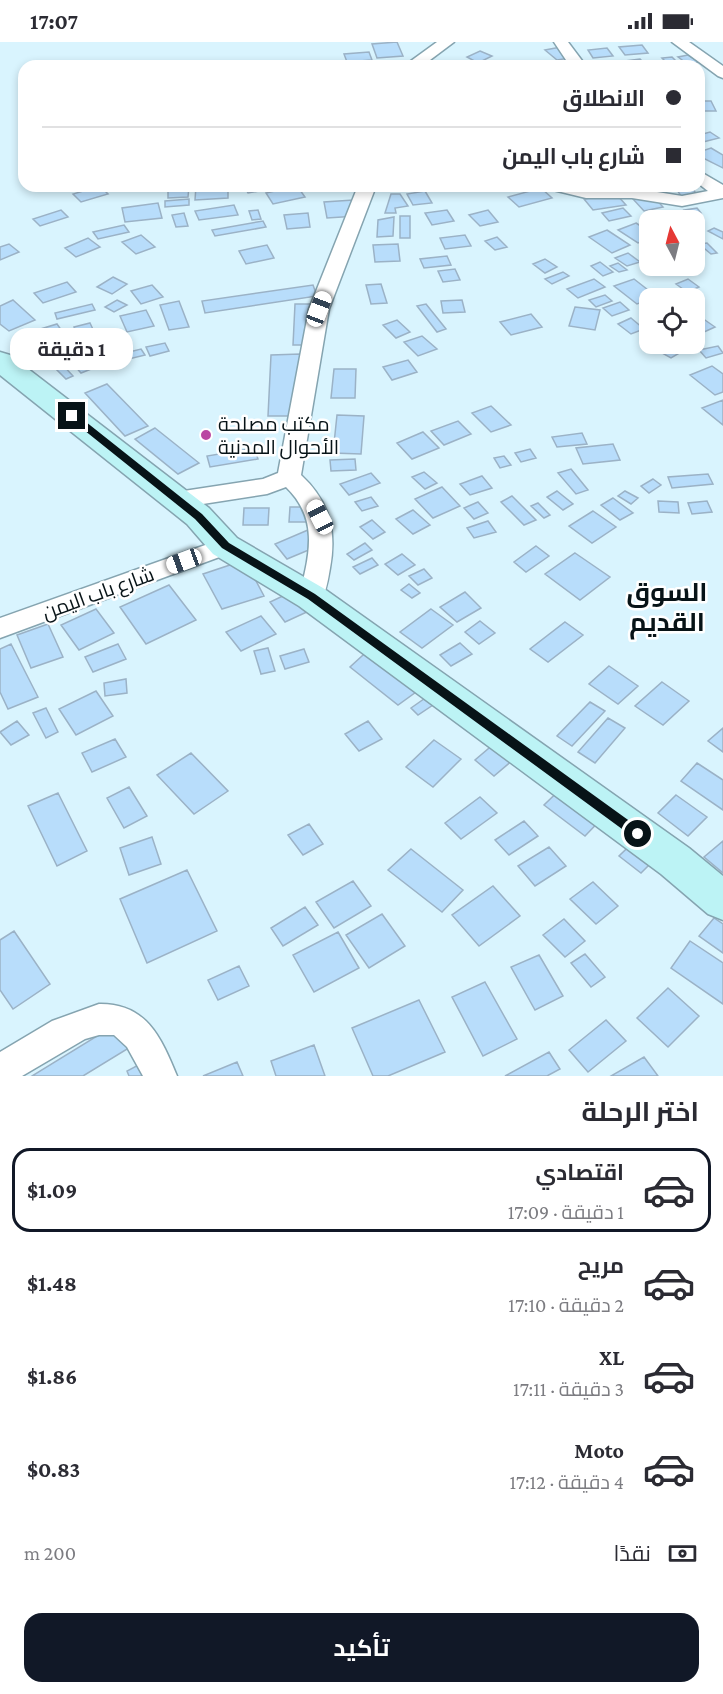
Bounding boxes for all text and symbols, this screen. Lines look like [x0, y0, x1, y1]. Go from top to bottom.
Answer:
text: 17:07 [30, 9, 78, 34]
text: الانطلاق [562, 86, 645, 111]
text: شارع باب اليمن [502, 144, 645, 169]
north arrow [639, 210, 705, 276]
map controls [639, 210, 705, 354]
button: locate [639, 288, 705, 354]
car [304, 289, 334, 329]
callout: 1 دقيقة [10, 329, 134, 371]
text: 1 دقيقة [38, 338, 105, 360]
route end [58, 402, 85, 429]
place label: مكتب مصلحة الأحوال المدنية [218, 413, 339, 460]
marker: مكتب مصلحة الأحوال المدنية [199, 428, 213, 442]
car [304, 497, 336, 537]
car [164, 546, 204, 576]
street label: شارع باب اليمن [39, 563, 158, 626]
district label: السوق القديم [627, 578, 707, 640]
route start [624, 820, 651, 847]
text: اختر الرحلة [582, 1097, 699, 1127]
text: اقتصادي [535, 1160, 624, 1185]
icon: car [642, 1163, 696, 1217]
text: $1.09 [27, 1178, 77, 1203]
text: 1 دقيقة · 17:09 [508, 1201, 624, 1223]
text: مريح [578, 1253, 624, 1278]
icon: car [642, 1256, 696, 1310]
text: $1.48 [27, 1271, 77, 1296]
text: 2 دقيقة · 17:10 [508, 1294, 624, 1316]
text: XL [599, 1345, 624, 1370]
icon: car [642, 1349, 696, 1403]
text: $1.86 [27, 1364, 77, 1389]
text: 3 دقيقة · 17:11 [513, 1378, 624, 1400]
text: Moto [574, 1438, 624, 1463]
icon: car [642, 1442, 696, 1496]
text: $0.83 [27, 1457, 80, 1482]
text: 4 دقيقة · 17:12 [509, 1471, 624, 1493]
icon: cash [666, 1537, 699, 1570]
text: نقدًا [613, 1541, 651, 1566]
text: 200 m [24, 1542, 76, 1564]
button: تأكيد [24, 1613, 699, 1682]

